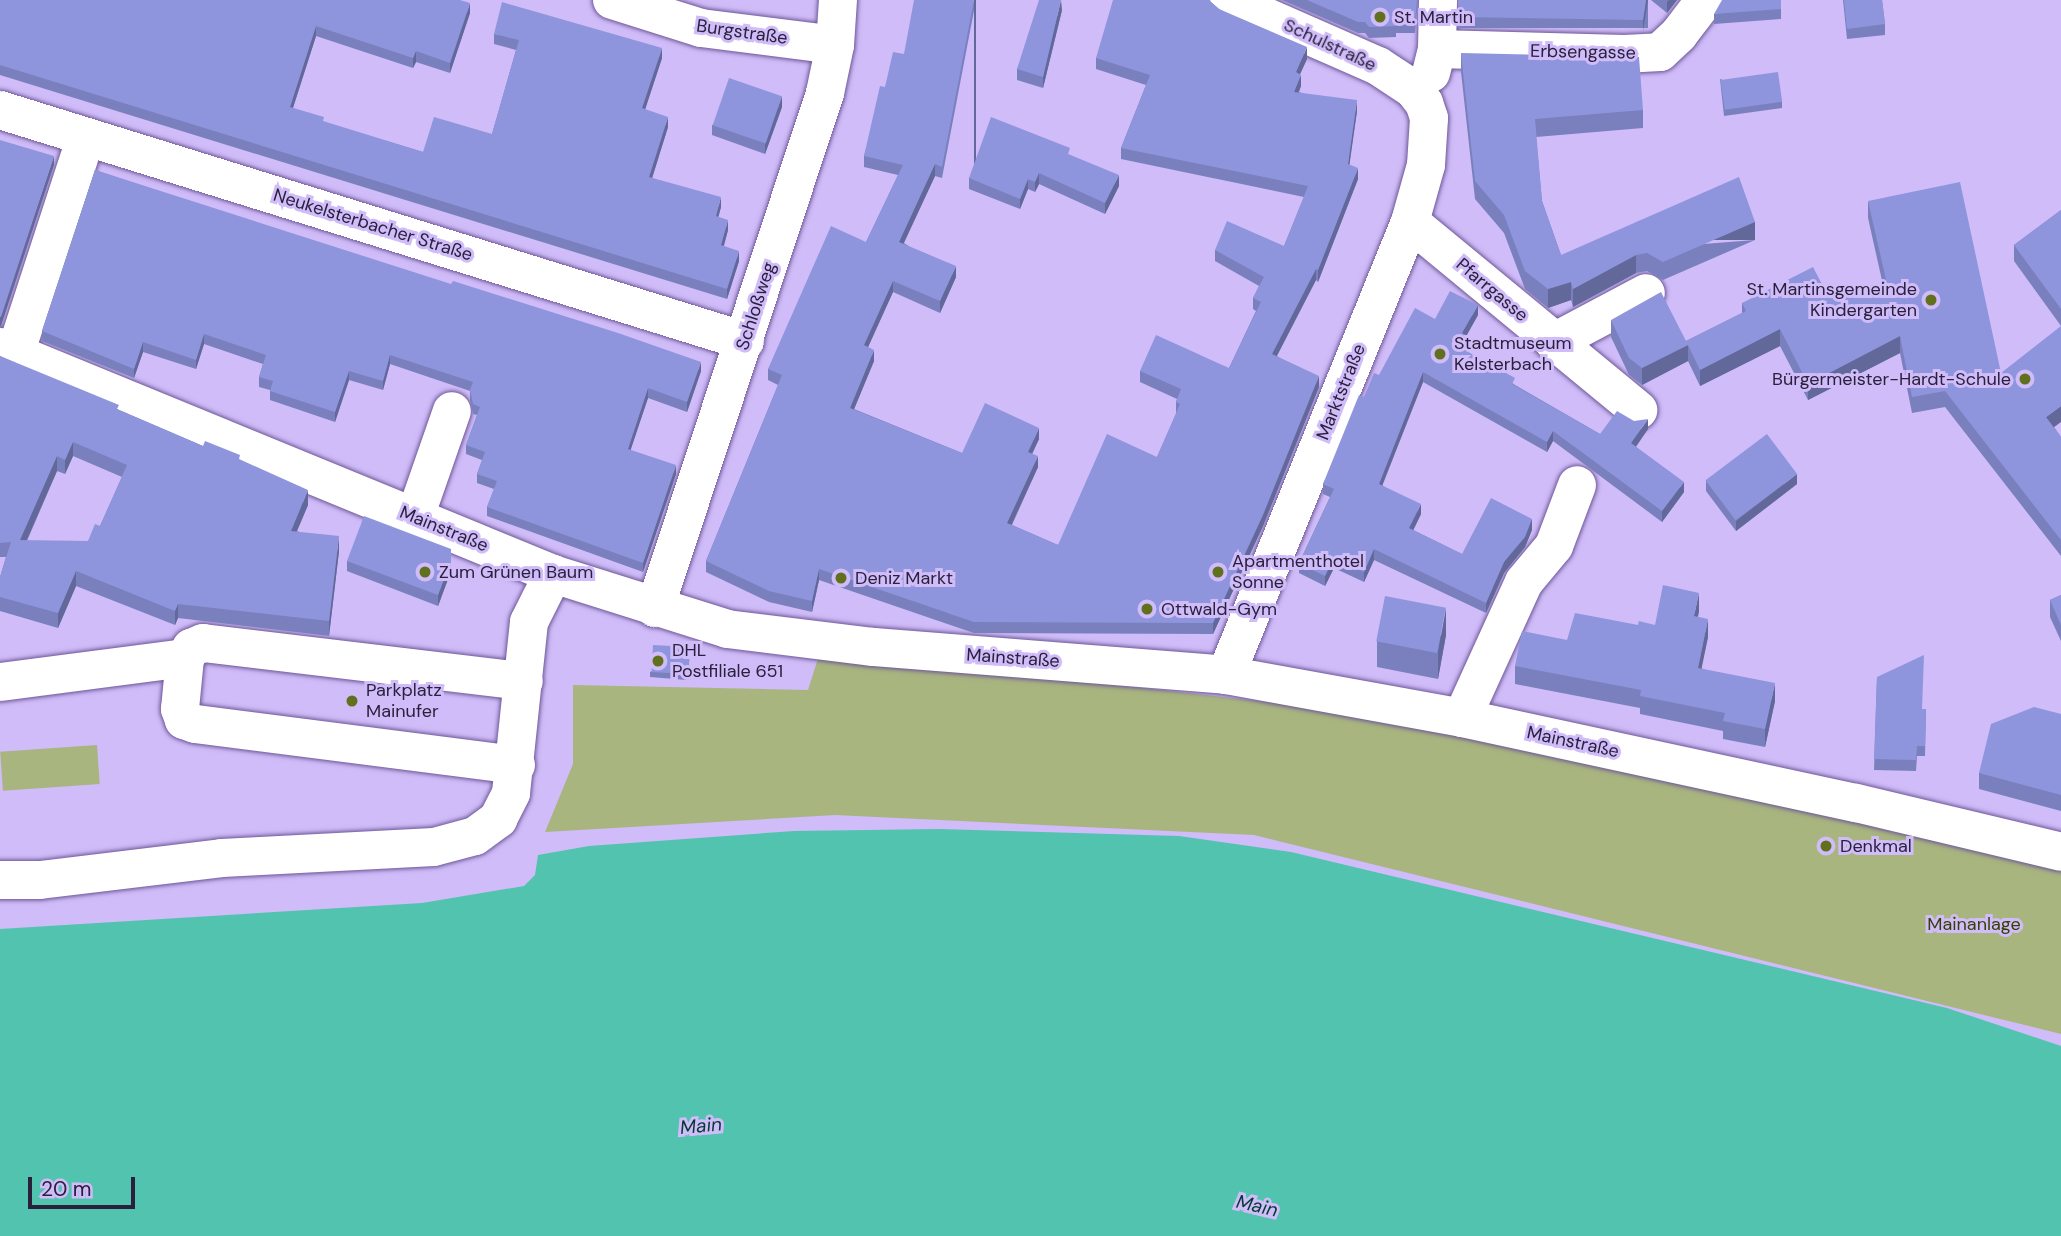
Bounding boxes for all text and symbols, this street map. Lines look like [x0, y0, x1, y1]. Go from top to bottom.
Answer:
place label: St. Martin [1394, 6, 1473, 28]
marker: St. Martin [1372, 9, 1388, 25]
street label: Schulstraße [1280, 14, 1380, 76]
street label: Burgstraße [695, 15, 789, 49]
street label: Erbsengasse [1530, 40, 1636, 64]
street label: Neukelsterbacher Straße [271, 184, 475, 266]
street label: Pfarrgasse [1452, 254, 1532, 326]
street label: Schloßweg [732, 259, 780, 353]
place label: St. Martinsgemeinde Kindergarten [1746, 279, 1917, 322]
marker: St. Martinsgemeinde Kindergarten [1923, 292, 1939, 308]
place label: Stadtmuseum Kelsterbach [1454, 333, 1572, 376]
street label: Marktstraße [1312, 341, 1370, 443]
marker: Stadtmuseum Kelsterbach [1432, 346, 1448, 362]
place label: Bürgermeister-Hardt-Schule [1772, 368, 2011, 390]
marker: Bürgermeister-Hardt-Schule [2017, 371, 2033, 387]
street label: Mainstraße [397, 501, 491, 557]
place label: Apartmenthotel Sonne [1232, 551, 1364, 594]
place label: Zum Grünen Baum [439, 561, 593, 583]
marker: Zum Grünen Baum [417, 564, 433, 580]
marker: Apartmenthotel Sonne [1210, 564, 1226, 580]
place label: Deniz Markt [855, 567, 953, 589]
marker: Deniz Markt [833, 570, 849, 586]
place label: Ottwald-Gym [1161, 598, 1277, 620]
marker: Ottwald-Gym [1139, 601, 1155, 617]
place label: DHL Postfiliale 651 [672, 640, 783, 682]
street label: Mainstraße [966, 644, 1060, 672]
marker: DHL Postfiliale 651 [650, 653, 666, 669]
place label: Parkplatz Mainufer [366, 680, 442, 722]
marker: Parkplatz Mainufer [344, 693, 360, 709]
street label: Mainstraße [1525, 722, 1621, 762]
place label: Denkmal [1840, 835, 1912, 857]
marker: Denkmal [1818, 838, 1834, 854]
park label: Mainanlage [1927, 913, 2021, 935]
water label: Main [679, 1113, 723, 1139]
scale bar [32, 1162, 138, 1206]
text: 20 m [41, 1175, 92, 1203]
water label: Main [1234, 1190, 1280, 1222]

